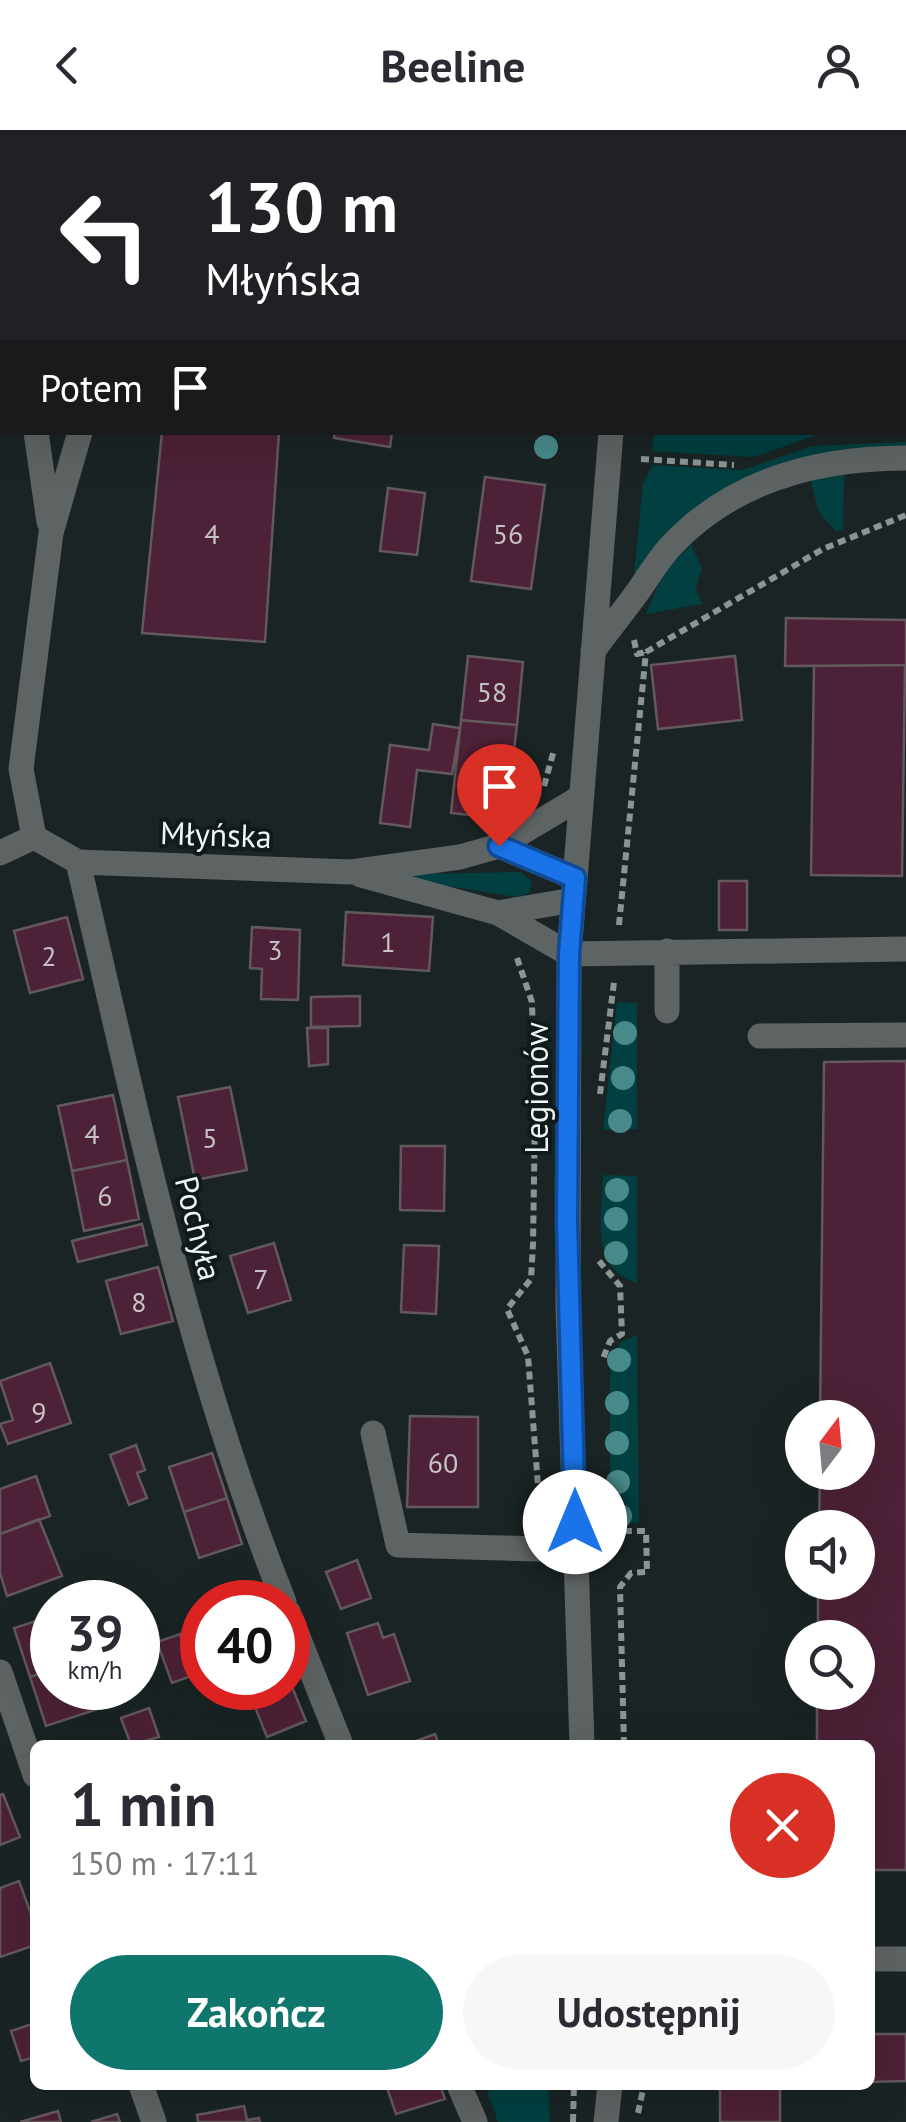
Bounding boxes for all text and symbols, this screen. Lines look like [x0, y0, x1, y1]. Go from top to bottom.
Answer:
text: Beeline [381, 36, 525, 94]
icon: back [40, 38, 95, 93]
icon: person [811, 38, 866, 93]
text: 130 m [205, 161, 398, 251]
icon: left [40, 170, 170, 300]
text: Młyńska [205, 249, 362, 307]
icon: arrive [163, 360, 218, 415]
text: Potem [40, 363, 143, 412]
house number: 4 [204, 515, 220, 552]
house number: 56 [493, 515, 523, 552]
house number: 58 [477, 673, 507, 710]
pin [457, 744, 542, 847]
icon: arrive [472, 759, 527, 814]
street label: Młyńska [159, 811, 273, 857]
house number: 1 [380, 923, 396, 960]
house number: 3 [267, 931, 283, 968]
house number: 2 [41, 937, 57, 974]
street label: Legionów [515, 1022, 557, 1154]
house number: 4 [84, 1115, 100, 1152]
house number: 5 [202, 1119, 218, 1156]
street label: Pochyła [166, 1172, 232, 1284]
house number: 6 [97, 1177, 113, 1214]
house number: 7 [253, 1260, 269, 1297]
house number: 8 [131, 1283, 147, 1320]
house number: 9 [31, 1393, 47, 1430]
north arrow [785, 1400, 875, 1490]
map controls [785, 1400, 875, 1710]
house number: 60 [428, 1444, 458, 1481]
position arrow [523, 1470, 627, 1574]
button: sound [785, 1510, 875, 1600]
speed limit sign: 40 [180, 1580, 310, 1710]
text: 39 [67, 1600, 123, 1665]
button: search [785, 1620, 875, 1710]
text: km/h [68, 1654, 122, 1686]
text: 1 min [70, 1765, 216, 1843]
button: close [730, 1773, 835, 1878]
text: 150 m · 17:11 [70, 1842, 259, 1884]
button: Zakończ [70, 1955, 443, 2070]
button: Udostępnij [463, 1955, 835, 2070]

